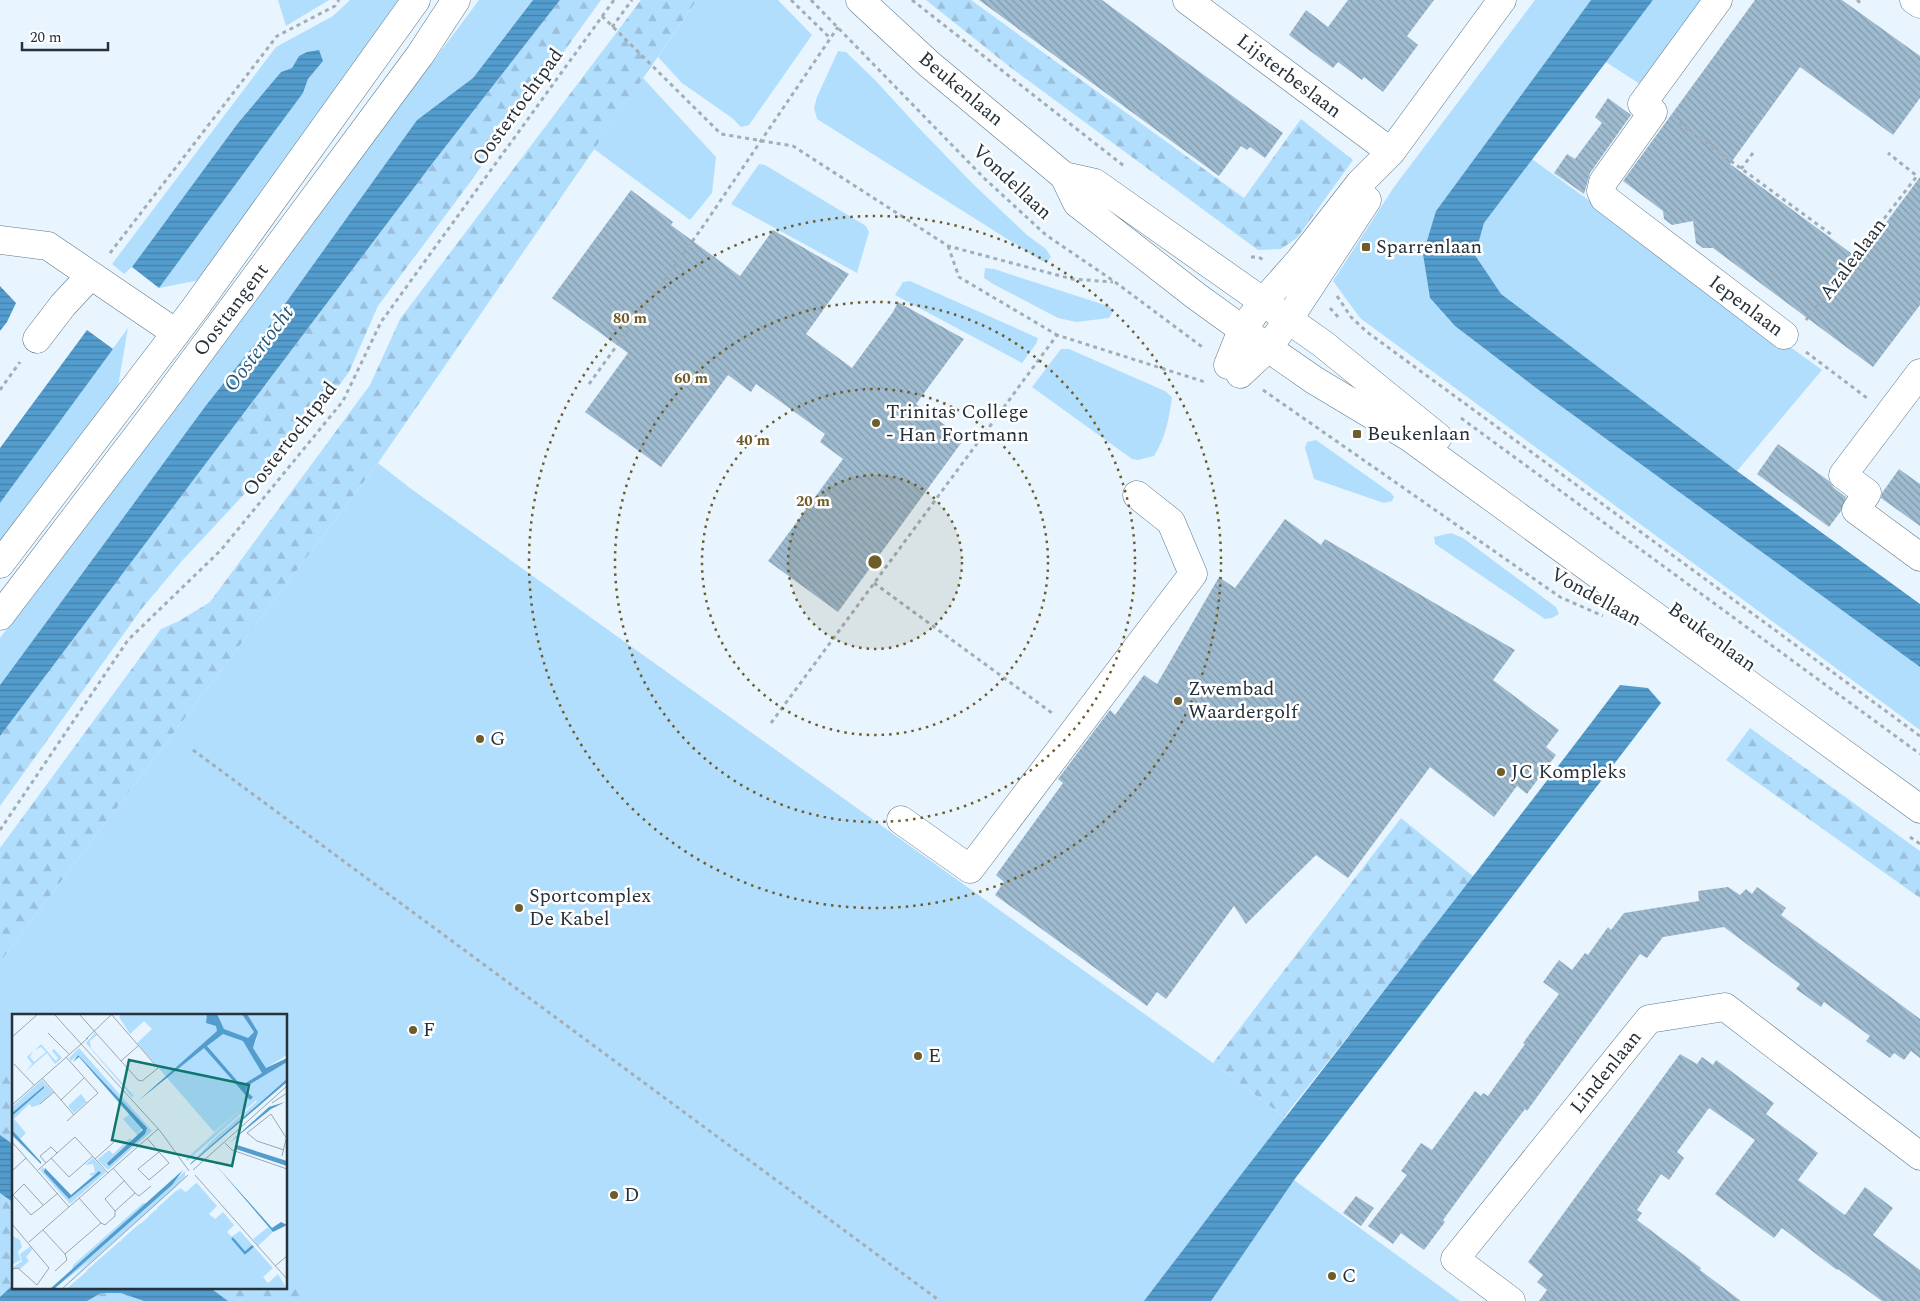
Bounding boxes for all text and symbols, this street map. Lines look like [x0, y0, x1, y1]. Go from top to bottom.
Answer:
scale bar [22, 20, 109, 52]
text: 20 m [30, 26, 62, 49]
street label: Lijsterbeslaan [1230, 26, 1348, 126]
street label: Oostertochtpad [465, 42, 571, 172]
street label: Beukenlaan [912, 44, 1010, 134]
street label: Vondellaan [965, 137, 1059, 227]
street label: Azalealaan [1812, 212, 1894, 306]
place label: Sparrenlaan [1376, 232, 1482, 262]
marker: Sparrenlaan [1360, 241, 1372, 253]
street label: Oosttangent [186, 257, 276, 363]
street label: Iepenlaan [1702, 268, 1790, 344]
water label: Oostertocht [216, 299, 302, 399]
text: 80 m [613, 307, 648, 330]
text: 60 m [674, 367, 709, 390]
street label: Oostertochtpad [235, 375, 345, 503]
place label: Trinitas College - Han Fortmann [886, 397, 1029, 450]
marker: Trinitas College - Han Fortmann [870, 417, 882, 429]
place label: Beukenlaan [1367, 419, 1470, 449]
marker: Beukenlaan [1351, 428, 1363, 440]
text: 40 m [736, 429, 771, 452]
text: 20 m [796, 490, 831, 513]
centre of rings [866, 553, 884, 571]
street label: Vondellaan [1545, 560, 1647, 634]
street label: Beukenlaan [1661, 594, 1763, 680]
place label: Zwembad Waardergolf [1188, 674, 1300, 727]
marker: Zwembad Waardergolf [1172, 695, 1184, 707]
place label: G [490, 724, 505, 754]
marker: G [474, 733, 486, 745]
place label: JC Kompleks [1511, 757, 1627, 787]
marker: JC Kompleks [1495, 766, 1507, 778]
place label: Sportcomplex De Kabel [529, 881, 651, 934]
marker: Sportcomplex De Kabel [513, 902, 525, 914]
inset map [12, 1014, 288, 1288]
place label: F [423, 1015, 435, 1045]
marker: F [407, 1024, 419, 1036]
street label: Lindenlaan [1563, 1024, 1649, 1120]
place label: E [928, 1041, 941, 1071]
marker: E [912, 1050, 924, 1062]
place label: D [624, 1180, 640, 1210]
marker: D [608, 1189, 620, 1201]
place label: C [1342, 1261, 1357, 1291]
marker: C [1326, 1270, 1338, 1282]

